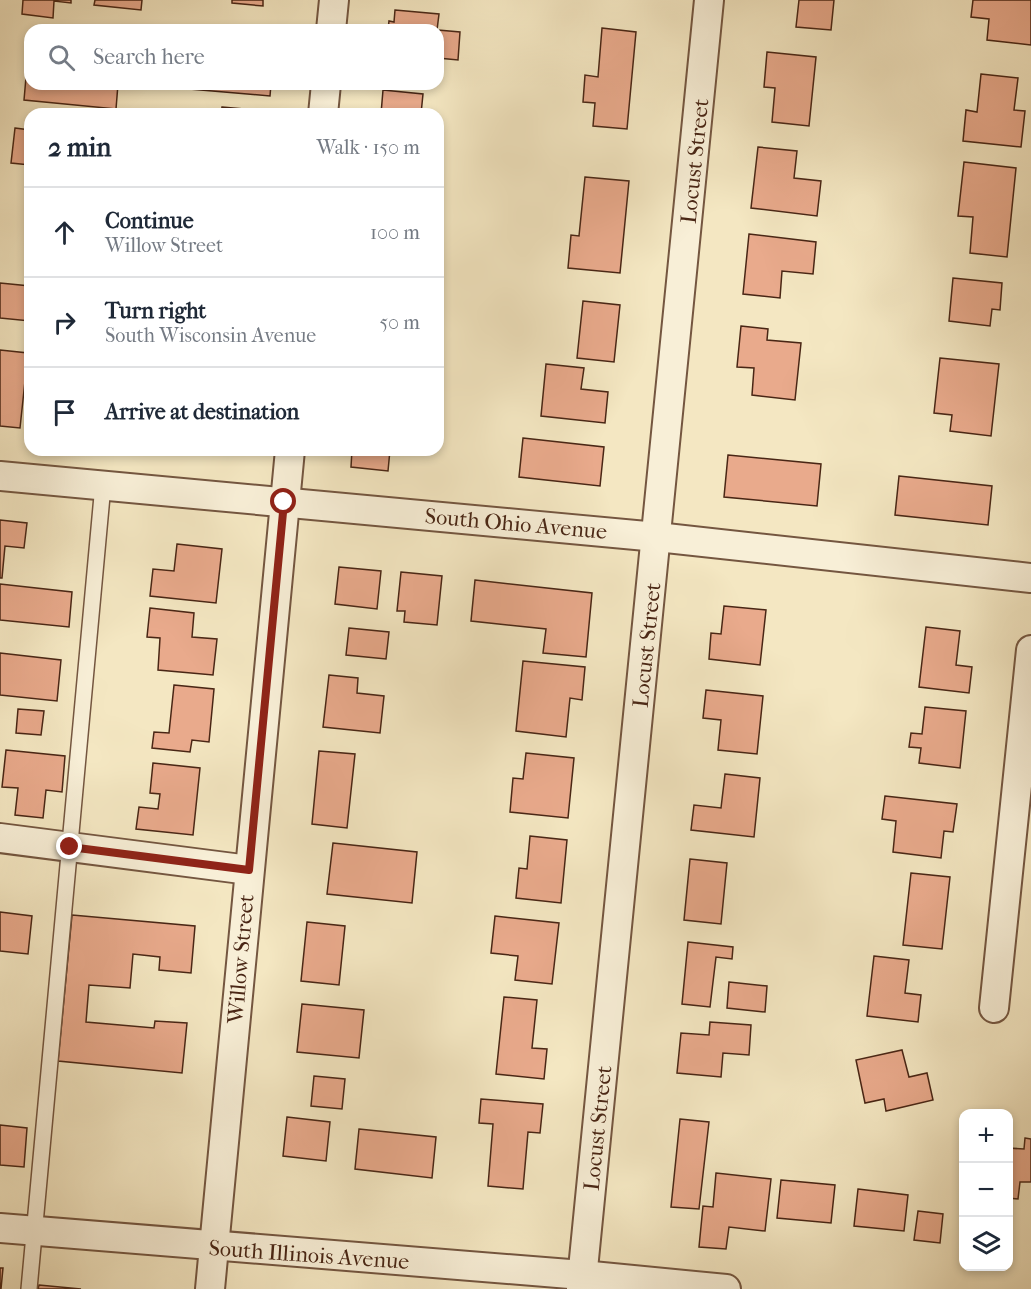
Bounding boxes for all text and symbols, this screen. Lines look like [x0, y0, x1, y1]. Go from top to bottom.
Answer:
search box [24, 24, 444, 90]
icon: search [45, 41, 78, 74]
text: Search here [93, 44, 205, 70]
street label: Locust Street [676, 97, 714, 225]
text: 2 min [48, 132, 111, 163]
text: Walk · 150 m [316, 136, 420, 159]
text: Continue [105, 208, 194, 234]
icon: ahead [48, 216, 81, 249]
text: 100 m [370, 221, 420, 244]
text: Willow Street [105, 234, 223, 257]
text: Turn right [105, 298, 206, 324]
icon: right [48, 306, 81, 339]
text: 50 m [379, 311, 420, 334]
text: South Wisconsin Avenue [105, 324, 316, 347]
icon: arrive [48, 396, 81, 429]
text: Arrive at destination [105, 399, 299, 425]
route start [270, 488, 296, 514]
street label: South Ohio Avenue [424, 503, 608, 545]
street label: Locust Street [628, 581, 666, 709]
route end [56, 833, 82, 859]
street label: Willow Street [222, 893, 260, 1026]
street label: Locust Street [579, 1064, 617, 1192]
map controls [959, 1109, 1013, 1271]
button: + [959, 1109, 1013, 1163]
button: − [959, 1163, 1013, 1217]
button: layers [959, 1217, 1013, 1271]
street label: South Illinois Avenue [208, 1235, 410, 1275]

